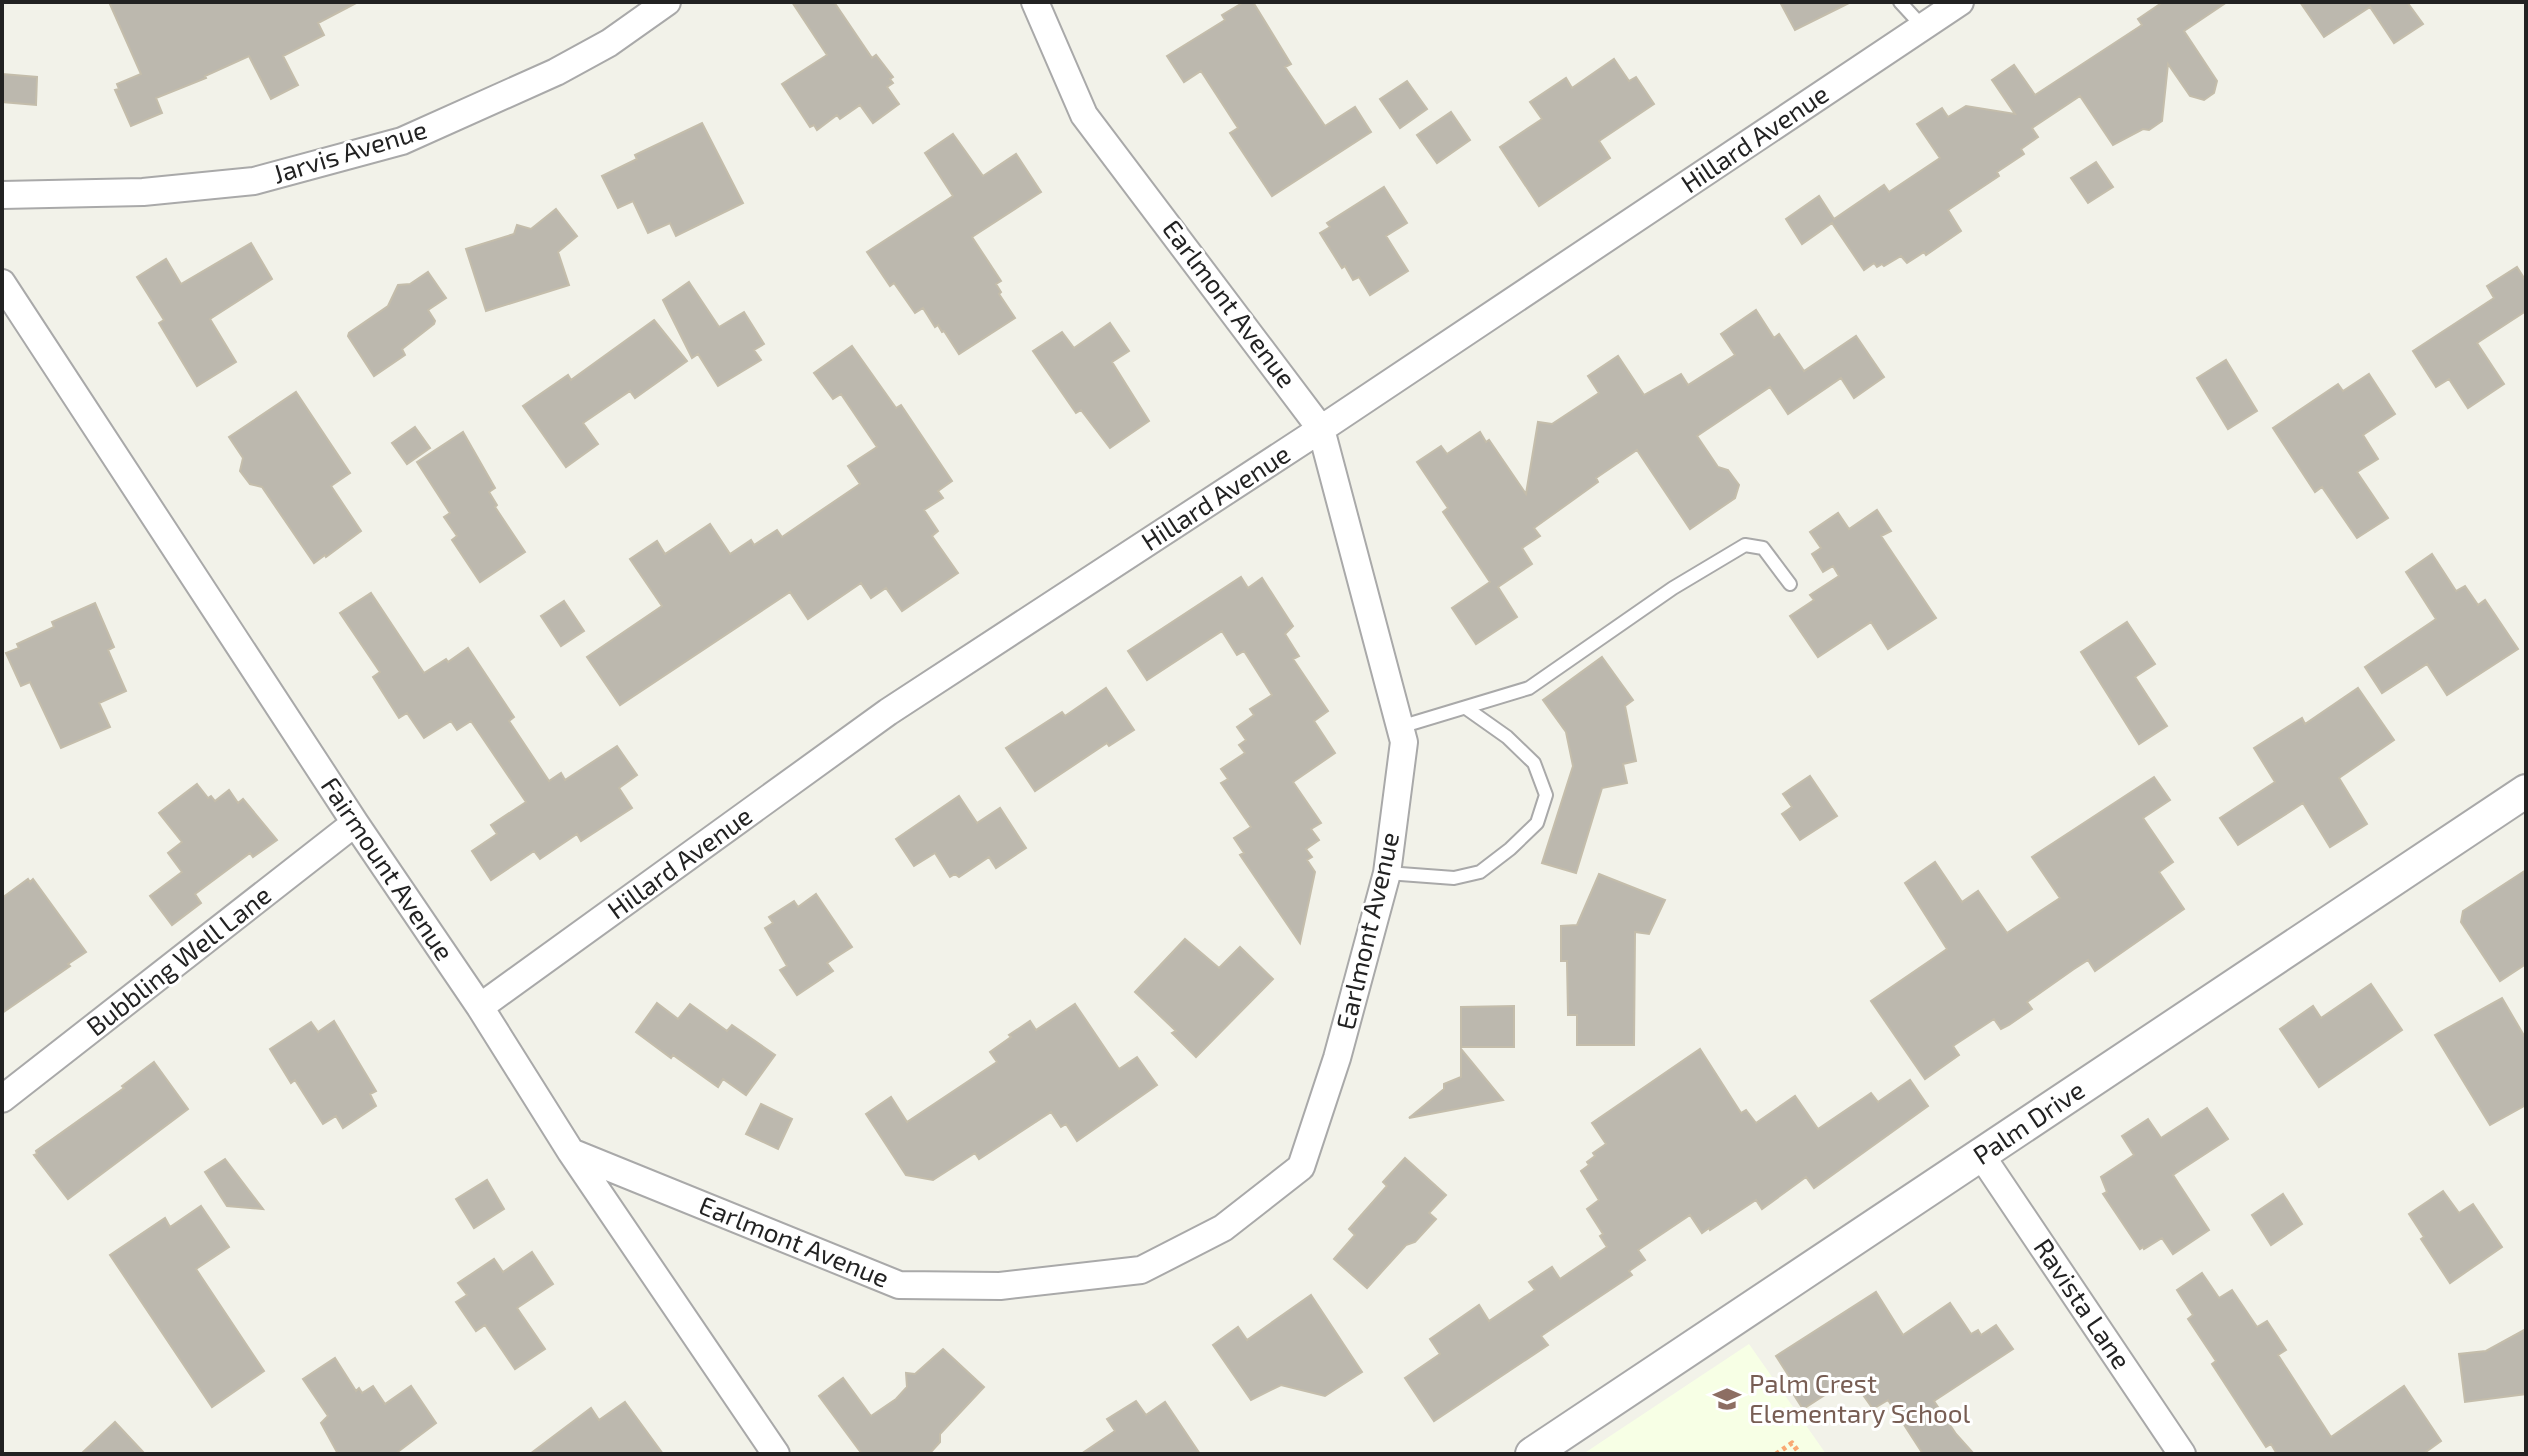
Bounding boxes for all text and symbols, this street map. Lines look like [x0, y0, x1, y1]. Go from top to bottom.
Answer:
street label: Hillard Avenue [1675, 77, 1834, 198]
street label: Jarvis Avenue [269, 112, 430, 189]
street label: Earlmont Avenue [1157, 213, 1303, 393]
street label: Hillard Avenue [1135, 437, 1295, 556]
street label: Fairmount Avenue [315, 771, 461, 966]
street label: Hillard Avenue [601, 799, 757, 925]
street label: Earlmont Avenue [1329, 829, 1404, 1032]
street label: Bubbling Well Lane [80, 878, 276, 1041]
street label: Palm Drive [1967, 1073, 2090, 1170]
street label: Earlmont Avenue [695, 1188, 894, 1293]
street label: Ravista Lane [2028, 1232, 2138, 1374]
place label: Palm Crest Elementary School [1749, 1367, 1971, 1428]
school or university icon: Palm Crest Elementary School [1712, 1384, 1742, 1414]

